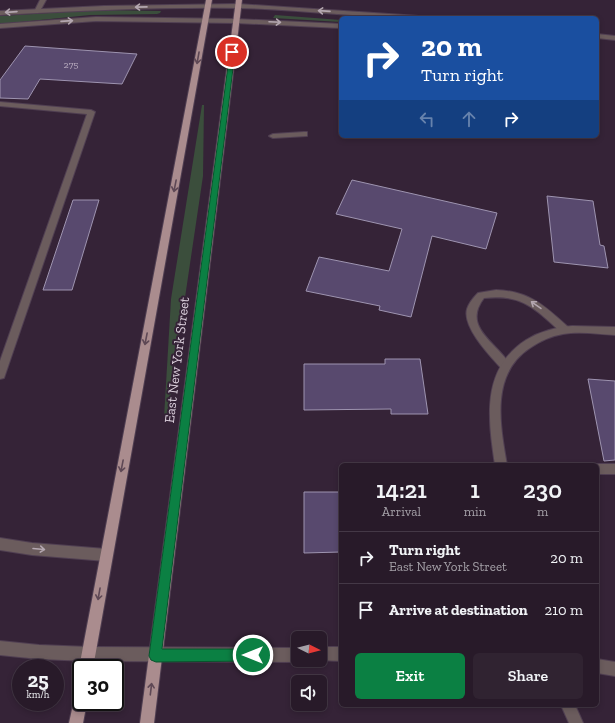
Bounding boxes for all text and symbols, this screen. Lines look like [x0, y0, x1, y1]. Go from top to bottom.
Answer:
one-way arrow [135, 3, 148, 11]
one-way arrow [318, 8, 331, 15]
one-way arrow [5, 9, 18, 16]
one-way arrow [60, 18, 73, 25]
one-way arrow [268, 19, 281, 26]
text: 20 m [421, 30, 482, 63]
icon: right [355, 32, 407, 84]
pin [215, 35, 249, 69]
icon: arrive [221, 41, 243, 63]
one-way arrow [194, 51, 202, 64]
house number: 275 [64, 59, 78, 71]
text: Turn right [421, 64, 503, 86]
icon: left [416, 108, 438, 130]
icon: ahead [458, 108, 480, 130]
icon: right [500, 108, 522, 130]
one-way arrow [171, 179, 179, 192]
street label: East New York Street [161, 295, 193, 424]
one-way arrow [531, 301, 542, 309]
one-way arrow [142, 332, 150, 345]
one-way arrow [118, 459, 126, 472]
text: 14:21 [376, 475, 427, 504]
text: 1 [470, 475, 480, 504]
text: 230 [523, 475, 562, 504]
text: Arrival [382, 504, 421, 519]
text: min [464, 504, 486, 519]
text: m [537, 504, 548, 519]
text: Turn right [389, 541, 460, 559]
one-way arrow [32, 546, 45, 553]
icon: right [355, 547, 377, 569]
text: 20 m [550, 549, 583, 567]
text: East New York Street [389, 559, 507, 574]
one-way arrow [95, 587, 103, 600]
icon: arrive [355, 599, 377, 621]
text: Arrive at destination [389, 601, 528, 619]
text: 210 m [545, 601, 583, 619]
north arrow [291, 631, 327, 667]
map controls [291, 631, 327, 711]
position arrow [232, 634, 274, 676]
button: Exit [355, 653, 465, 699]
button: Share [473, 653, 583, 699]
speed limit sign: 30 [72, 659, 124, 711]
text: 25 [27, 668, 49, 692]
button: sound [291, 675, 327, 711]
one-way arrow [147, 683, 155, 696]
text: km/h [27, 689, 49, 701]

